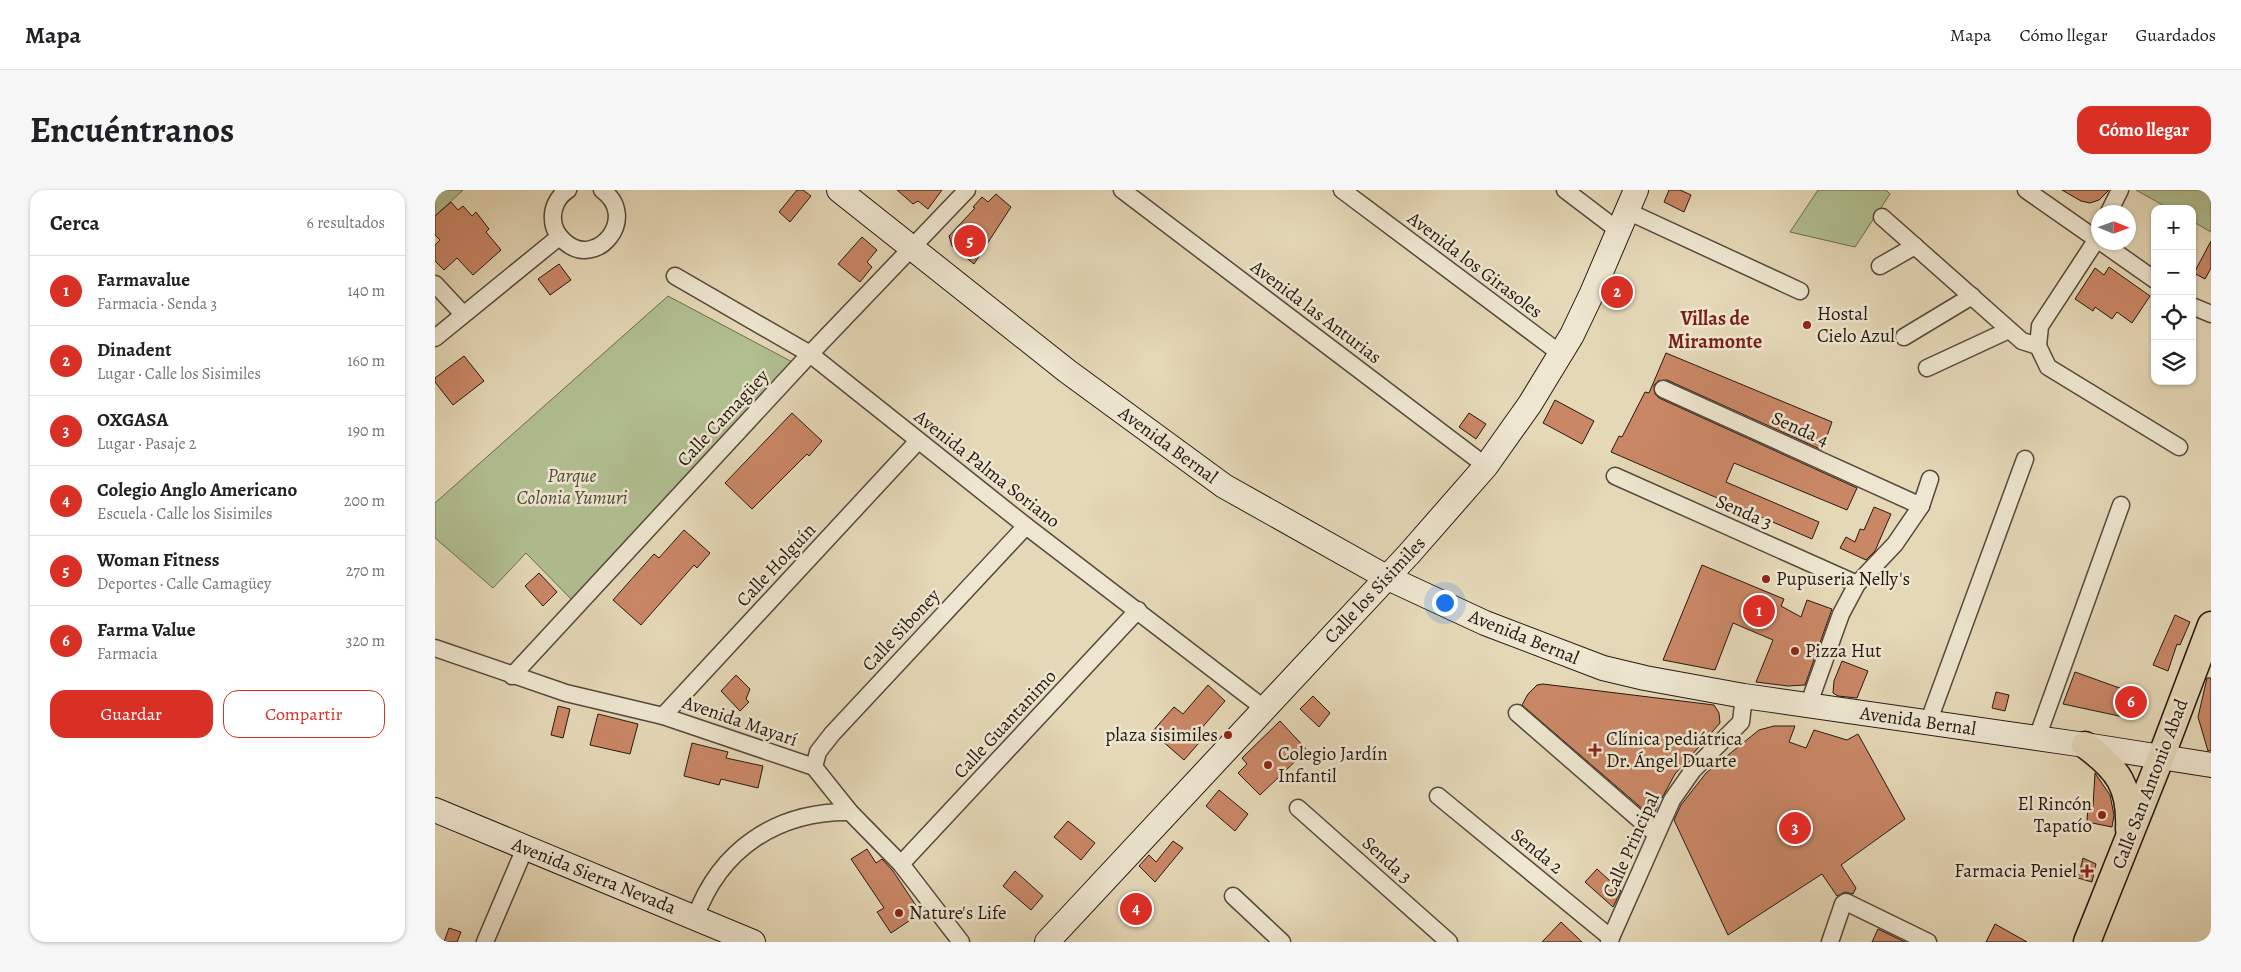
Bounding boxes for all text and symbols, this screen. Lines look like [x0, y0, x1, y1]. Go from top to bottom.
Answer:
text: Mapa [25, 19, 81, 51]
text: Mapa [1950, 23, 1991, 47]
text: Cómo llegar [2019, 23, 2108, 47]
text: Guardados [2136, 23, 2216, 47]
text: Encuéntranos [30, 106, 234, 154]
button: Cómo llegar [2077, 106, 2211, 154]
street label: Avenida los Girasoles [1401, 205, 1548, 324]
north arrow [2091, 205, 2136, 250]
map controls [2151, 205, 2196, 385]
button: + [2151, 205, 2196, 250]
text: Cerca [50, 209, 100, 237]
text: 6 resultados [307, 212, 385, 234]
pin: 5 [954, 222, 986, 260]
button: − [2151, 250, 2196, 295]
street label: Avenida las Anturias [1244, 254, 1387, 370]
text: Farmavalue [97, 267, 190, 293]
pin: 2 [1601, 273, 1633, 311]
text: 1 [63, 280, 69, 302]
text: 140 m [347, 280, 385, 302]
text: Farmacia · Senda 3 [97, 293, 217, 315]
button: locate [2151, 295, 2196, 340]
place label: Hostal Cielo Azul [1817, 301, 1895, 349]
district label: Villas de Miramonte [1668, 305, 1762, 355]
marker: Hostal Cielo Azul [1801, 319, 1813, 331]
text: Dinadent [97, 337, 171, 363]
button: layers [2151, 340, 2196, 385]
text: 2 [62, 350, 70, 372]
text: 160 m [347, 350, 385, 372]
text: Lugar · Calle los Sisimiles [97, 363, 261, 385]
street label: Calle Camagüey [671, 363, 775, 472]
street label: Avenida Bernal [1112, 400, 1223, 490]
street label: Avenida Palma Soriano [908, 403, 1065, 534]
street label: Senda 4 [1767, 405, 1833, 453]
text: OXGASA [97, 407, 168, 433]
text: 3 [63, 420, 69, 442]
text: 190 m [347, 420, 385, 442]
text: Lugar · Pasaje 2 [97, 433, 196, 455]
park label: Parque Colonia Yumuri [517, 463, 627, 511]
text: Colegio Anglo Americano [97, 477, 297, 503]
street label: Senda 3 [1712, 488, 1776, 536]
text: 4 [62, 490, 70, 512]
text: 200 m [344, 490, 385, 512]
text: Escuela · Calle los Sisimiles [97, 503, 273, 525]
street label: Calle Holguín [730, 517, 822, 613]
street label: Calle los Sisimiles [1318, 531, 1432, 649]
text: Woman Fitness [97, 547, 219, 573]
text: 5 [63, 560, 69, 582]
text: 270 m [346, 560, 385, 582]
place label: Pupuseria Nelly's [1776, 566, 1910, 592]
text: Deportes · Calle Camagüey [97, 573, 271, 595]
marker: Pupuseria Nelly's [1760, 573, 1772, 585]
street label: Calle Siboney [856, 583, 946, 677]
your location [1432, 590, 1458, 616]
pin: 1 [1743, 592, 1775, 630]
street label: Avenida Bernal [1464, 603, 1583, 671]
text: Farma Value [97, 617, 196, 643]
text: 6 [62, 630, 70, 652]
text: 320 m [346, 630, 385, 652]
place label: Pizza Hut [1805, 638, 1882, 664]
text: Farmacia [97, 643, 158, 665]
marker: Pizza Hut [1789, 645, 1801, 657]
street label: Calle Guantanimo [948, 664, 1062, 784]
pin: 6 [2115, 683, 2147, 721]
street label: Avenida Mayarí [678, 689, 801, 753]
button: Guardar [50, 690, 213, 738]
button: Compartir [223, 690, 385, 738]
street label: Calle San Antonio Abad [2106, 694, 2195, 873]
street label: Avenida Bernal [1857, 700, 1978, 742]
place label: plaza sisimiles [1105, 722, 1218, 748]
place label: Clínica pediátrica Dr. Ángel Duarte [1606, 726, 1743, 774]
marker: plaza sisimiles [1222, 729, 1234, 741]
place label: Colegio Jardín Infantil [1278, 741, 1388, 789]
marker: Clínica pediátrica Dr. Ángel Duarte [1588, 743, 1602, 757]
marker: Colegio Jardín Infantil [1262, 759, 1274, 771]
street label: Calle Principal [1596, 788, 1666, 902]
place label: El Rincón Tapatío [2018, 791, 2092, 839]
pin: 3 [1779, 809, 1811, 847]
marker: El Rincón Tapatío [2096, 809, 2108, 821]
street label: Senda 2 [1505, 822, 1569, 880]
street label: Senda 3 [1356, 830, 1418, 890]
street label: Avenida Sierra Nevada [507, 831, 680, 921]
place label: Farmacia Peniel [1954, 858, 2077, 884]
marker: Farmacia Peniel [2081, 865, 2093, 877]
pin: 4 [1120, 890, 1152, 928]
place label: Nature's Life [909, 900, 1007, 926]
marker: Nature's Life [893, 907, 905, 919]

